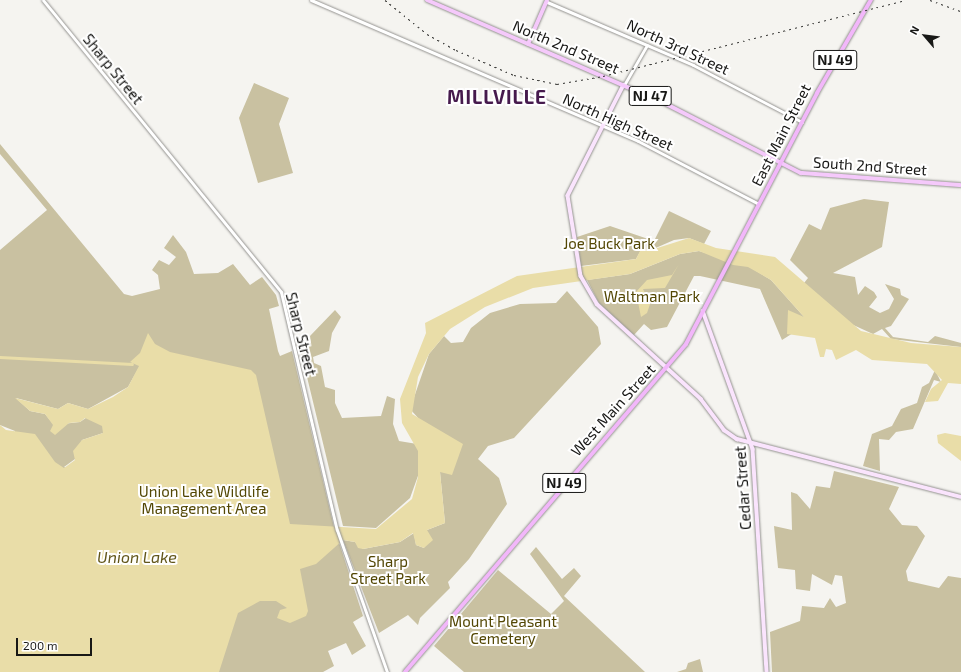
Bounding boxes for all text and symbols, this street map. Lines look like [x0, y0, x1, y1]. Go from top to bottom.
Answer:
street label: North 3rd Street [624, 15, 732, 79]
north arrow [905, 16, 945, 56]
street label: North 2nd Street [510, 17, 622, 77]
text: N [906, 24, 922, 37]
street label: Sharp Street [79, 30, 147, 108]
road number: NJ 49 [813, 48, 857, 72]
street label: East Main Street [748, 81, 814, 189]
road number: NJ 47 [628, 84, 672, 108]
district label: MILLVILLE [447, 86, 547, 108]
street label: North High Street [560, 90, 676, 154]
street label: South 2nd Street [812, 153, 928, 179]
park label: Joe Buck Park [563, 235, 655, 253]
park label: Waltman Park [604, 288, 700, 306]
street label: Sharp Street [282, 291, 320, 377]
street label: West Main Street [567, 360, 659, 460]
street label: Cedar Street [731, 445, 755, 531]
road number: NJ 49 [542, 471, 586, 495]
park label: Union Lake Wildlife Management Area [139, 482, 269, 517]
water label: Union Lake [97, 547, 177, 567]
park label: Sharp Street Park [350, 552, 426, 587]
park label: Mount Pleasant Cemetery [449, 612, 557, 647]
scale bar [18, 630, 94, 656]
text: 200 m [23, 638, 57, 652]

